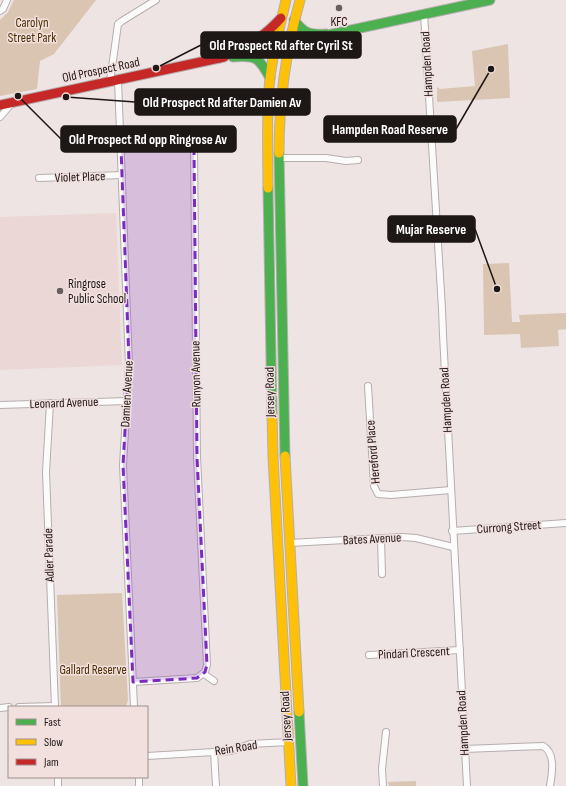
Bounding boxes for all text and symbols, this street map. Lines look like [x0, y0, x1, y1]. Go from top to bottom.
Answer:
marker: KFC [334, 3, 344, 13]
place label: KFC [330, 14, 348, 30]
park label: Carolyn Street Park [8, 15, 56, 46]
street label: Hampden Road [417, 31, 437, 97]
callout: Old Prospect Rd after Cyril St [201, 32, 361, 58]
text: Old Prospect Rd after Cyril St [209, 37, 353, 54]
street label: Old Prospect Road [61, 54, 141, 86]
callout: Old Prospect Rd after Damien Av [135, 89, 310, 115]
text: Old Prospect Rd after Damien Av [143, 94, 302, 111]
callout: Hampden Road Reserve [324, 116, 456, 142]
text: Hampden Road Reserve [332, 121, 448, 138]
callout: Old Prospect Rd opp Ringrose Av [61, 126, 236, 152]
text: Old Prospect Rd opp Ringrose Av [69, 131, 227, 148]
street label: Violet Place [54, 168, 106, 186]
callout: Mujar Reserve [388, 216, 475, 242]
text: Mujar Reserve [396, 221, 466, 238]
place label: Ringrose Public School [68, 276, 126, 307]
marker: Ringrose Public School [55, 286, 65, 296]
street label: Runyon Avenue [187, 341, 205, 407]
street label: Damien Avenue [117, 360, 137, 428]
street label: Jersey Road [262, 367, 278, 418]
street label: Hampden Road [436, 367, 456, 433]
street label: Leonard Avenue [29, 394, 99, 412]
street label: Hereford Place [362, 420, 384, 484]
street label: Currong Street [476, 517, 542, 537]
street label: Adler Parade [40, 528, 58, 583]
street label: Bates Avenue [342, 529, 402, 549]
street label: Pindari Crescent [378, 643, 450, 663]
park label: Gallard Reserve [59, 662, 127, 678]
street label: Hampden Road [453, 690, 473, 756]
street label: Jersey Road [277, 691, 295, 742]
legend [8, 706, 148, 778]
text: Fast [44, 715, 61, 730]
text: Slow [44, 735, 63, 750]
street label: Rein Road [214, 737, 258, 759]
text: Jam [43, 755, 59, 770]

